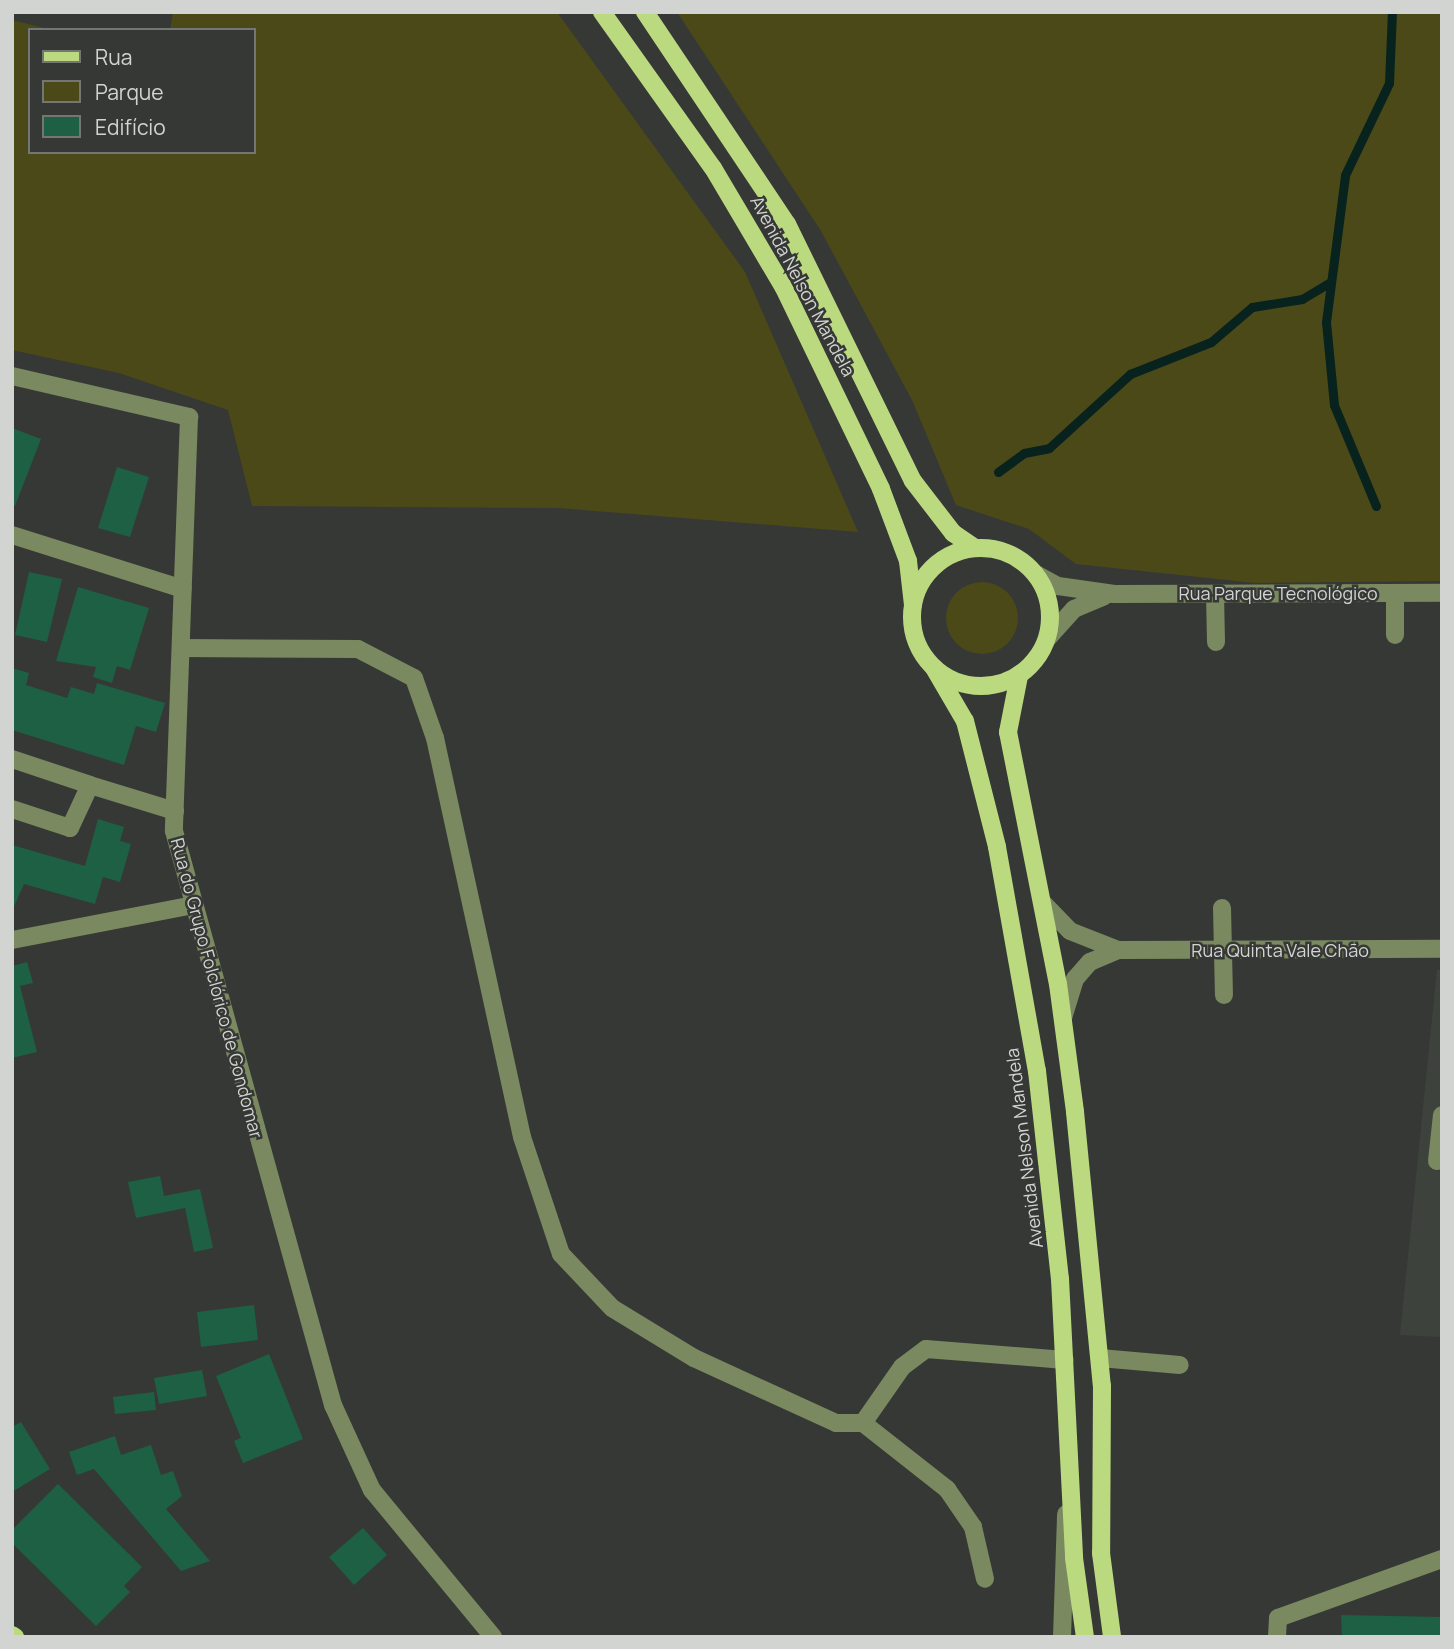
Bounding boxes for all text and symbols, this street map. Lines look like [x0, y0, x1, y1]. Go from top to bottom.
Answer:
legend [28, 28, 256, 154]
text: Rua [95, 43, 132, 71]
text: Parque [95, 78, 164, 106]
text: Edifício [95, 113, 166, 141]
street label: Avenida Nelson Mandela [746, 192, 860, 380]
street label: Rua Parque Tecnológico [1178, 582, 1378, 604]
street label: Rua do Grupo Folclórico de Gondomar [166, 836, 268, 1140]
street label: Rua Quinta Vale Chão [1191, 939, 1369, 961]
street label: Avenida Nelson Mandela [1001, 1047, 1047, 1249]

